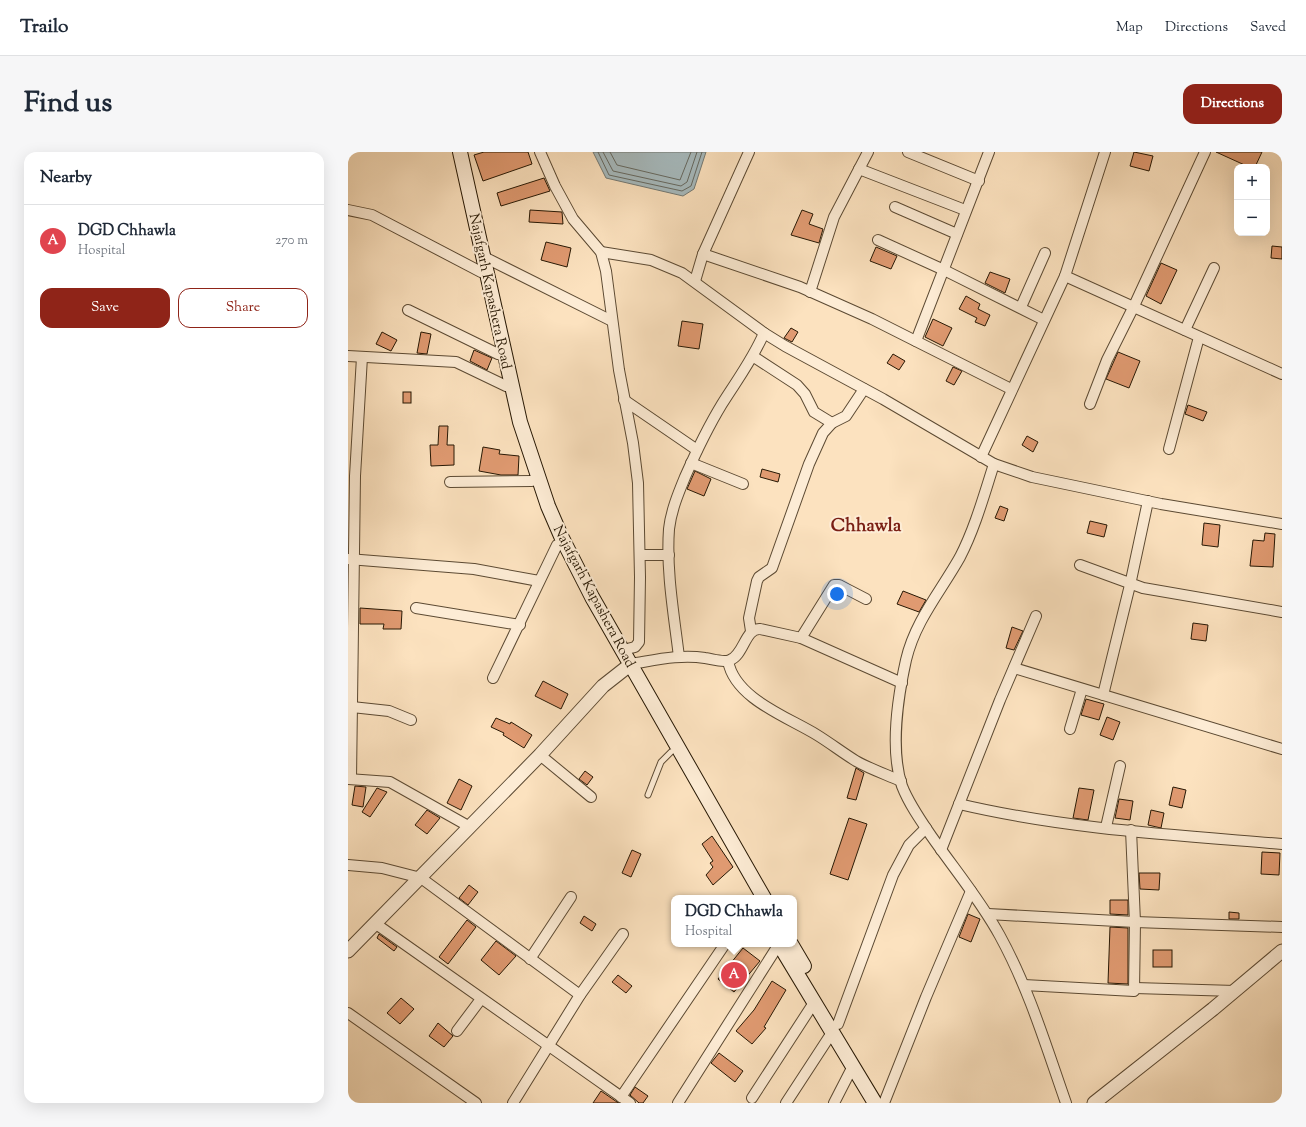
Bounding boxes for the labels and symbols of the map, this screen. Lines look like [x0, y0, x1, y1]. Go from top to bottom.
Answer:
street label: Najafgarh Kapashera Road [463, 212, 515, 371]
district label: Chhawla [831, 514, 902, 540]
street label: Najafgarh Kapashera Road [547, 522, 639, 672]
your location [827, 584, 847, 604]
pin: A [721, 960, 747, 990]

